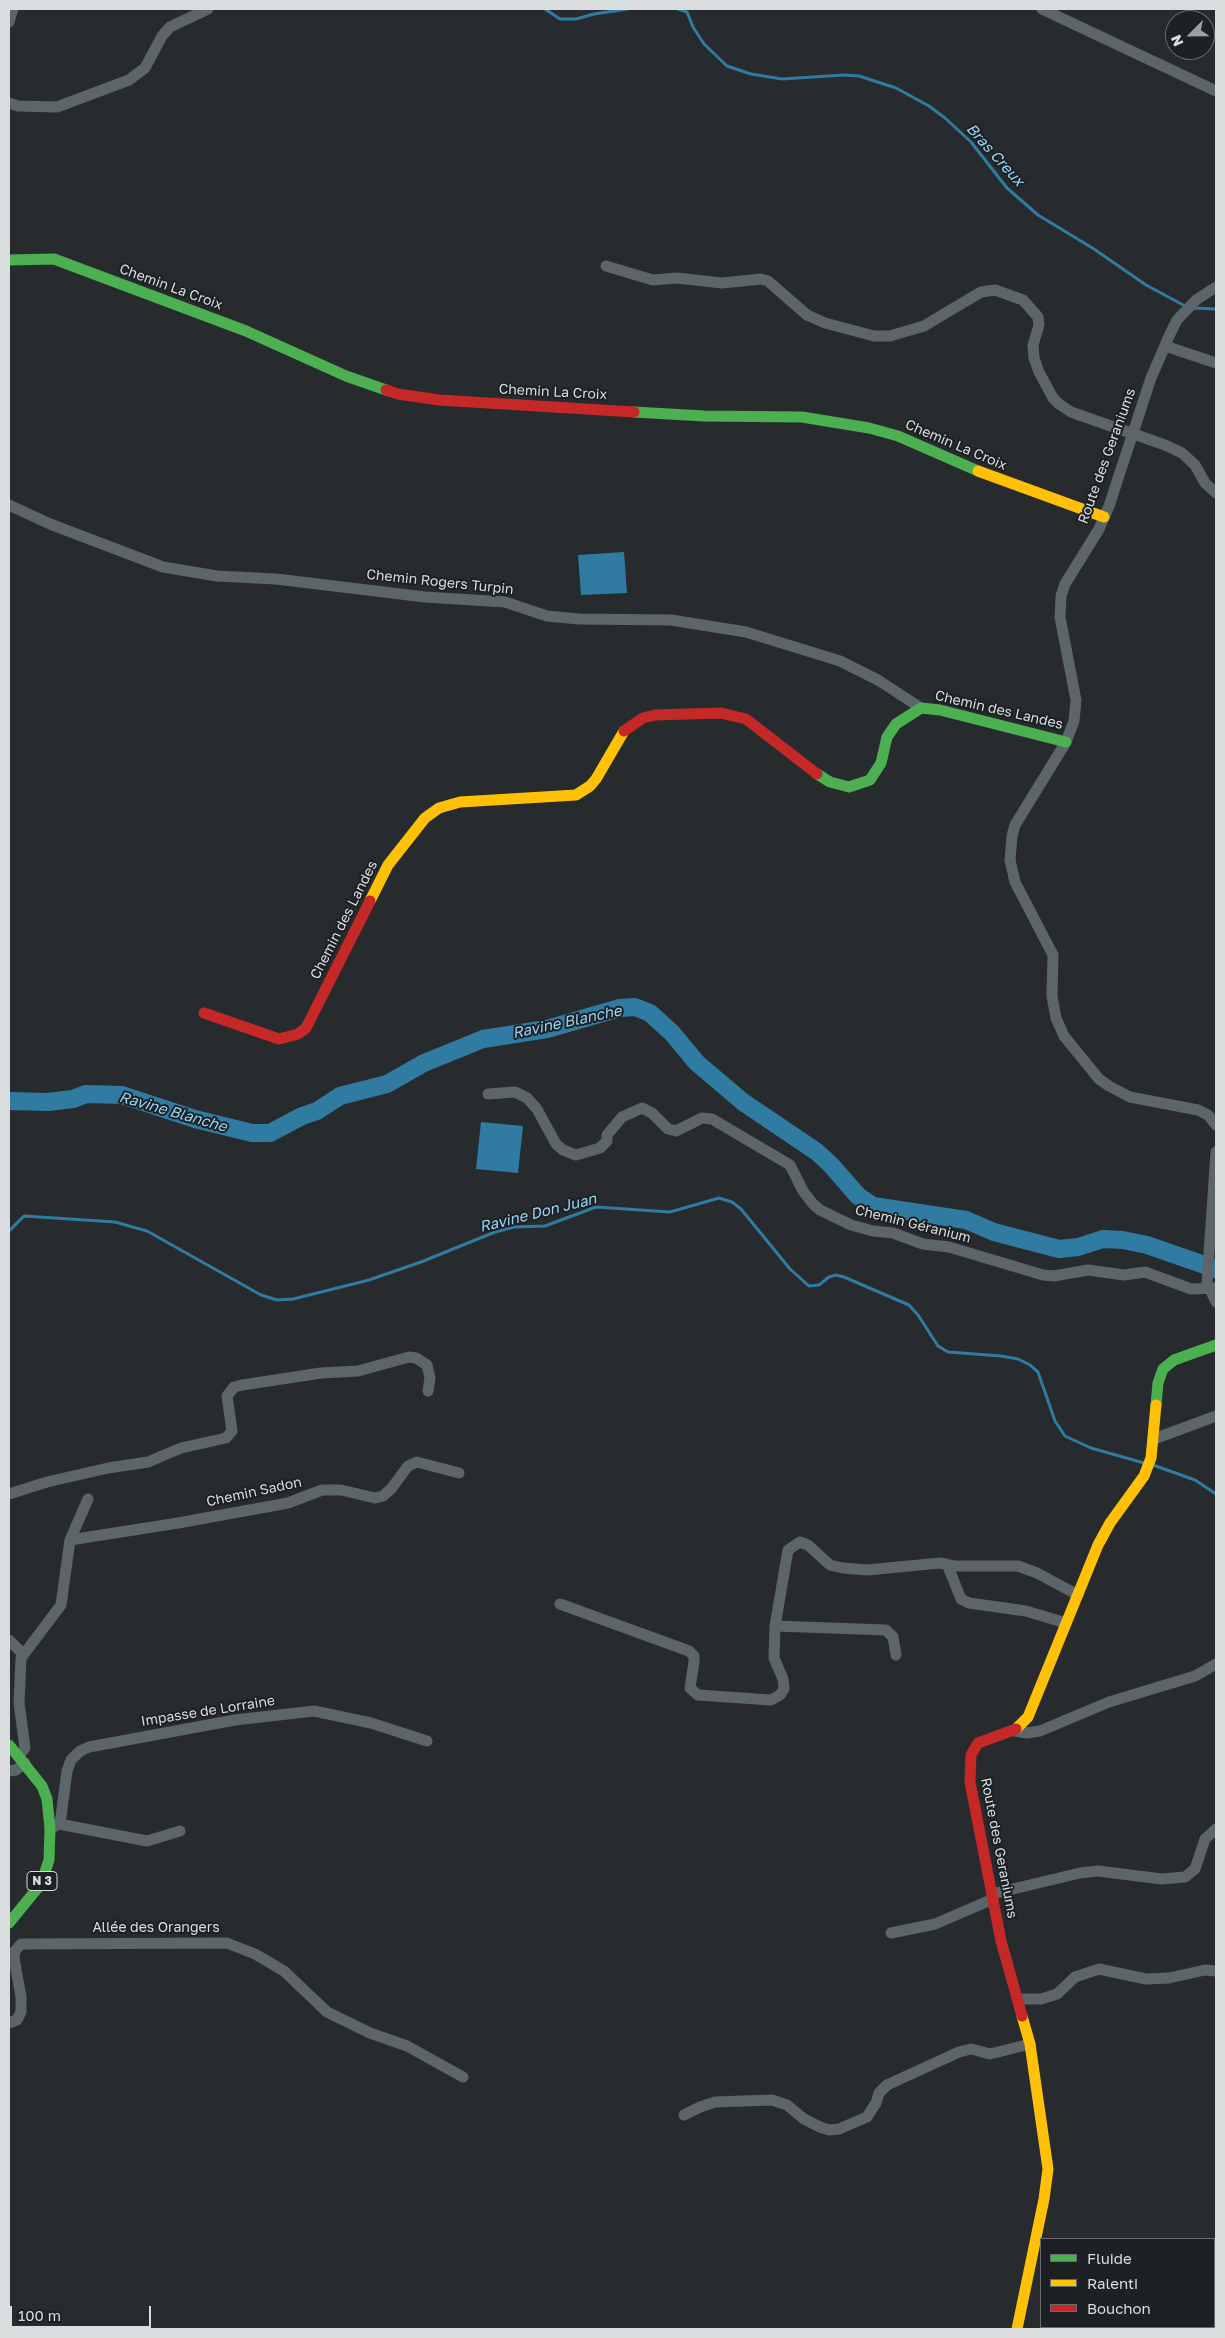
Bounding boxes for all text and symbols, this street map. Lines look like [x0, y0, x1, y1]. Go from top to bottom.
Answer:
north arrow [1165, 10, 1215, 60]
text: N [1167, 32, 1187, 49]
water label: Bras Creux [962, 120, 1028, 190]
street label: Chemin La Croix [117, 261, 225, 313]
street label: Chemin La Croix [498, 381, 608, 403]
street label: Route des Geraniums [1075, 386, 1139, 526]
street label: Chemin La Croix [903, 416, 1009, 474]
street label: Chemin Rogers Turpin [366, 566, 514, 598]
street label: Chemin des Landes [933, 687, 1065, 733]
street label: Chemin des Landes [307, 858, 381, 982]
water label: Ravine Blanche [511, 1002, 623, 1042]
water label: Ravine Blanche [117, 1088, 229, 1136]
water label: Ravine Don Juan [478, 1190, 598, 1236]
street label: Chemin Géranium [853, 1201, 973, 1247]
street label: Chemin Sadon [205, 1474, 303, 1510]
street label: Impasse de Lorraine [140, 1692, 276, 1730]
street label: Route des Geraniums [977, 1776, 1021, 1920]
road number: N 3 [27, 1872, 57, 1890]
street label: Allée des Orangers [92, 1920, 220, 1936]
legend [1040, 2238, 1215, 2328]
text: Fluide [1087, 2249, 1132, 2267]
text: Ralenti [1087, 2274, 1138, 2292]
scale bar [12, 2296, 154, 2328]
text: Bouchon [1087, 2299, 1151, 2317]
text: 100 m [18, 2306, 61, 2324]

